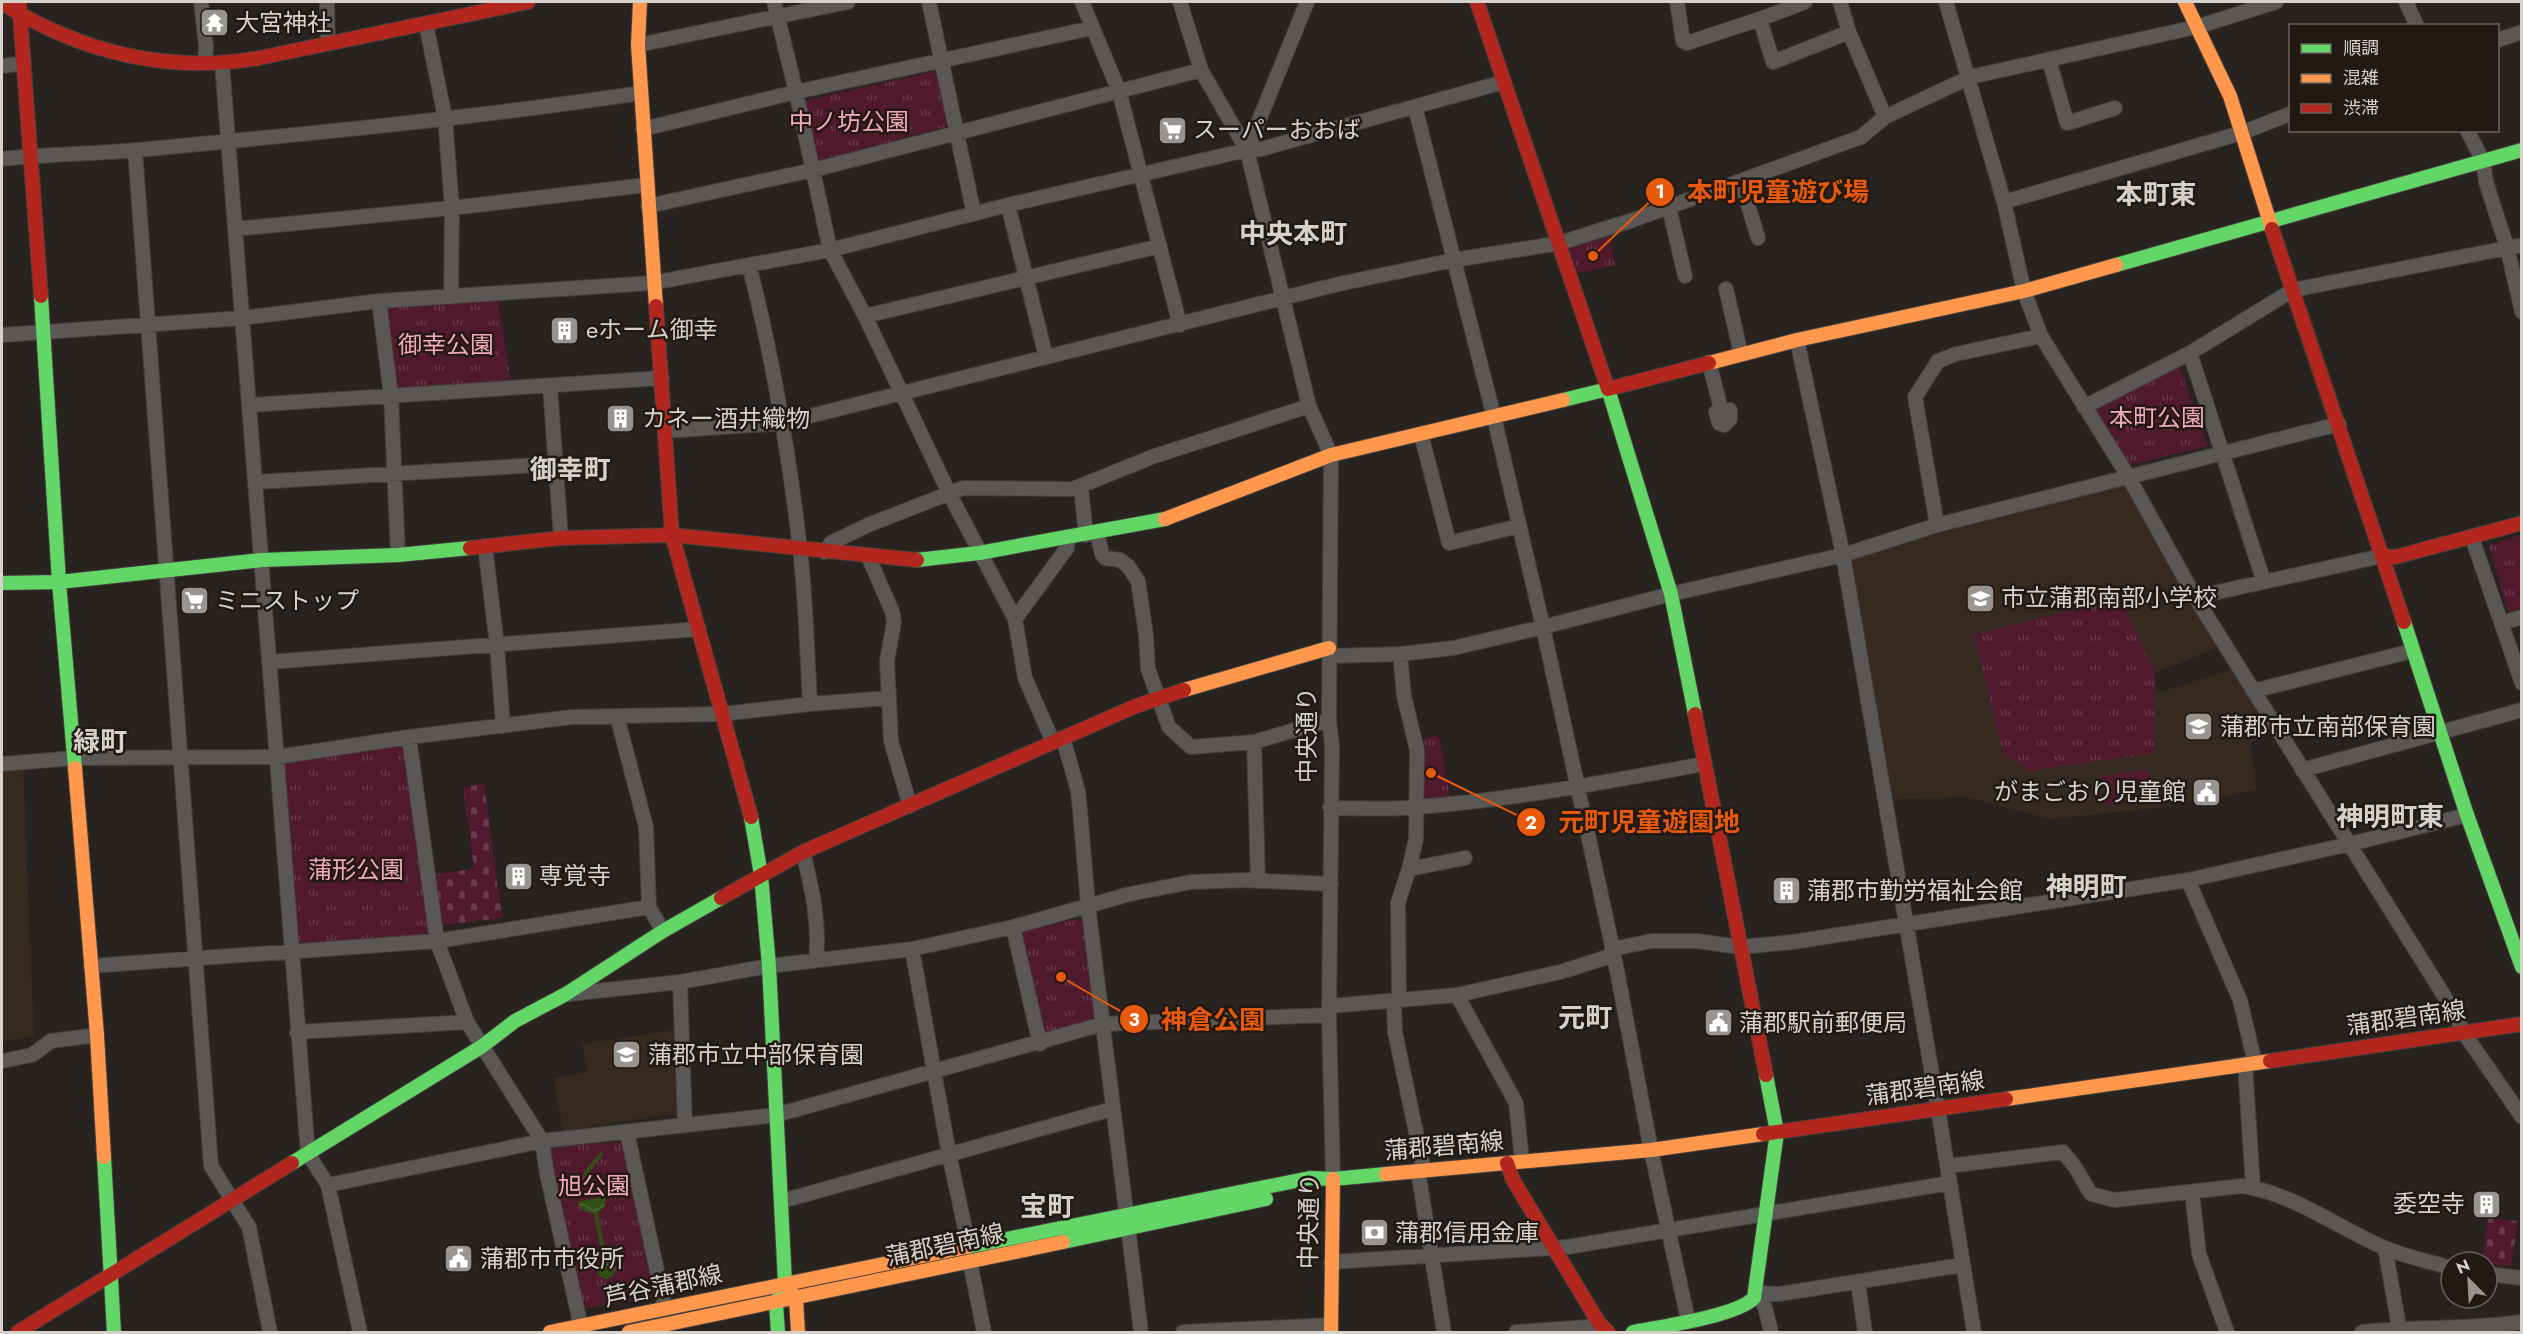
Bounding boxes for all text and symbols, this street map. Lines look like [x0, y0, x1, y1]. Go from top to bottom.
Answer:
place label: 大宮神社 [235, 5, 331, 40]
temple icon: 大宮神社 [198, 7, 230, 39]
legend [2289, 24, 2499, 132]
text: 順調 [2343, 35, 2379, 61]
text: 混雑 [2343, 65, 2379, 91]
text: 渋滞 [2343, 95, 2379, 121]
park label: 中ノ坊公園 [789, 104, 909, 139]
place label: スーパーおおば [1193, 112, 1361, 147]
supermarket icon: スーパーおおば [1156, 114, 1188, 146]
callout: 本町児童遊び場 [1645, 170, 1881, 214]
text: 本町児童遊び場 [1687, 173, 1869, 211]
district label: 本町東 [2116, 175, 2197, 214]
text: 1 [1655, 179, 1665, 205]
district label: 中央本町 [1239, 214, 1347, 253]
place label: eホーム御幸 [586, 312, 718, 347]
building icon: eホーム御幸 [549, 314, 581, 346]
park label: 御幸公園 [398, 327, 494, 362]
park label: 本町公園 [2109, 400, 2205, 435]
place label: カネー酒井織物 [642, 401, 810, 436]
building icon: カネー酒井織物 [605, 403, 637, 435]
district label: 御幸町 [530, 450, 611, 489]
place label: 市立蒲郡南部小学校 [2001, 580, 2217, 615]
school or university icon: 市立蒲郡南部小学校 [1964, 582, 1996, 614]
place label: ミニストップ [215, 583, 359, 618]
supermarket icon: ミニストップ [178, 585, 210, 617]
street label: 中央通り [1289, 687, 1324, 783]
place label: 蒲郡市立南部保育園 [2220, 709, 2436, 744]
school or university icon: 蒲郡市立南部保育園 [2183, 711, 2215, 743]
district label: 緑町 [73, 722, 127, 761]
place label: がまごおり児童館 [1994, 774, 2186, 809]
public building icon: がまごおり児童館 [2191, 776, 2223, 808]
district label: 神明町東 [2336, 797, 2444, 836]
callout: 元町児童遊園地 [1516, 800, 1752, 844]
text: 元町児童遊園地 [1558, 803, 1740, 841]
text: 2 [1525, 810, 1537, 836]
park label: 蒲形公園 [308, 852, 404, 887]
place label: 専覚寺 [539, 858, 611, 893]
building icon: 専覚寺 [502, 860, 534, 892]
district label: 神明町 [2046, 867, 2127, 906]
place label: 蒲郡市勤労福祉会館 [1807, 873, 2023, 908]
building icon: 蒲郡市勤労福祉会館 [1770, 875, 1802, 907]
street label: 蒲郡碧南線 [2344, 992, 2468, 1043]
callout: 神倉公園 [1119, 997, 1277, 1041]
district label: 元町 [1558, 998, 1612, 1037]
text: 神倉公園 [1161, 1001, 1265, 1039]
place label: 蒲郡駅前郵便局 [1739, 1005, 1907, 1040]
text: 3 [1128, 1007, 1140, 1033]
public building icon: 蒲郡駅前郵便局 [1702, 1007, 1734, 1039]
place label: 蒲郡市立中部保育園 [648, 1037, 864, 1072]
school or university icon: 蒲郡市立中部保育園 [611, 1039, 643, 1071]
street label: 蒲郡碧南線 [1863, 1062, 1987, 1113]
street label: 蒲郡碧南線 [1383, 1123, 1505, 1168]
park label: 旭公園 [558, 1168, 630, 1203]
street label: 中央通り [1290, 1173, 1327, 1269]
place label: 委空寺 [2393, 1186, 2465, 1221]
district label: 宝町 [1020, 1187, 1074, 1226]
building icon: 委空寺 [2470, 1188, 2502, 1220]
street label: 蒲郡碧南線 [883, 1215, 1007, 1274]
place label: 蒲郡信用金庫 [1395, 1215, 1539, 1250]
bank icon: 蒲郡信用金庫 [1358, 1217, 1390, 1249]
place label: 蒲郡市市役所 [480, 1241, 624, 1276]
public building icon: 蒲郡市市役所 [443, 1243, 475, 1275]
north arrow [2439, 1250, 2499, 1310]
text: N [2453, 1254, 2474, 1280]
street label: 芦谷蒲郡線 [601, 1256, 725, 1315]

